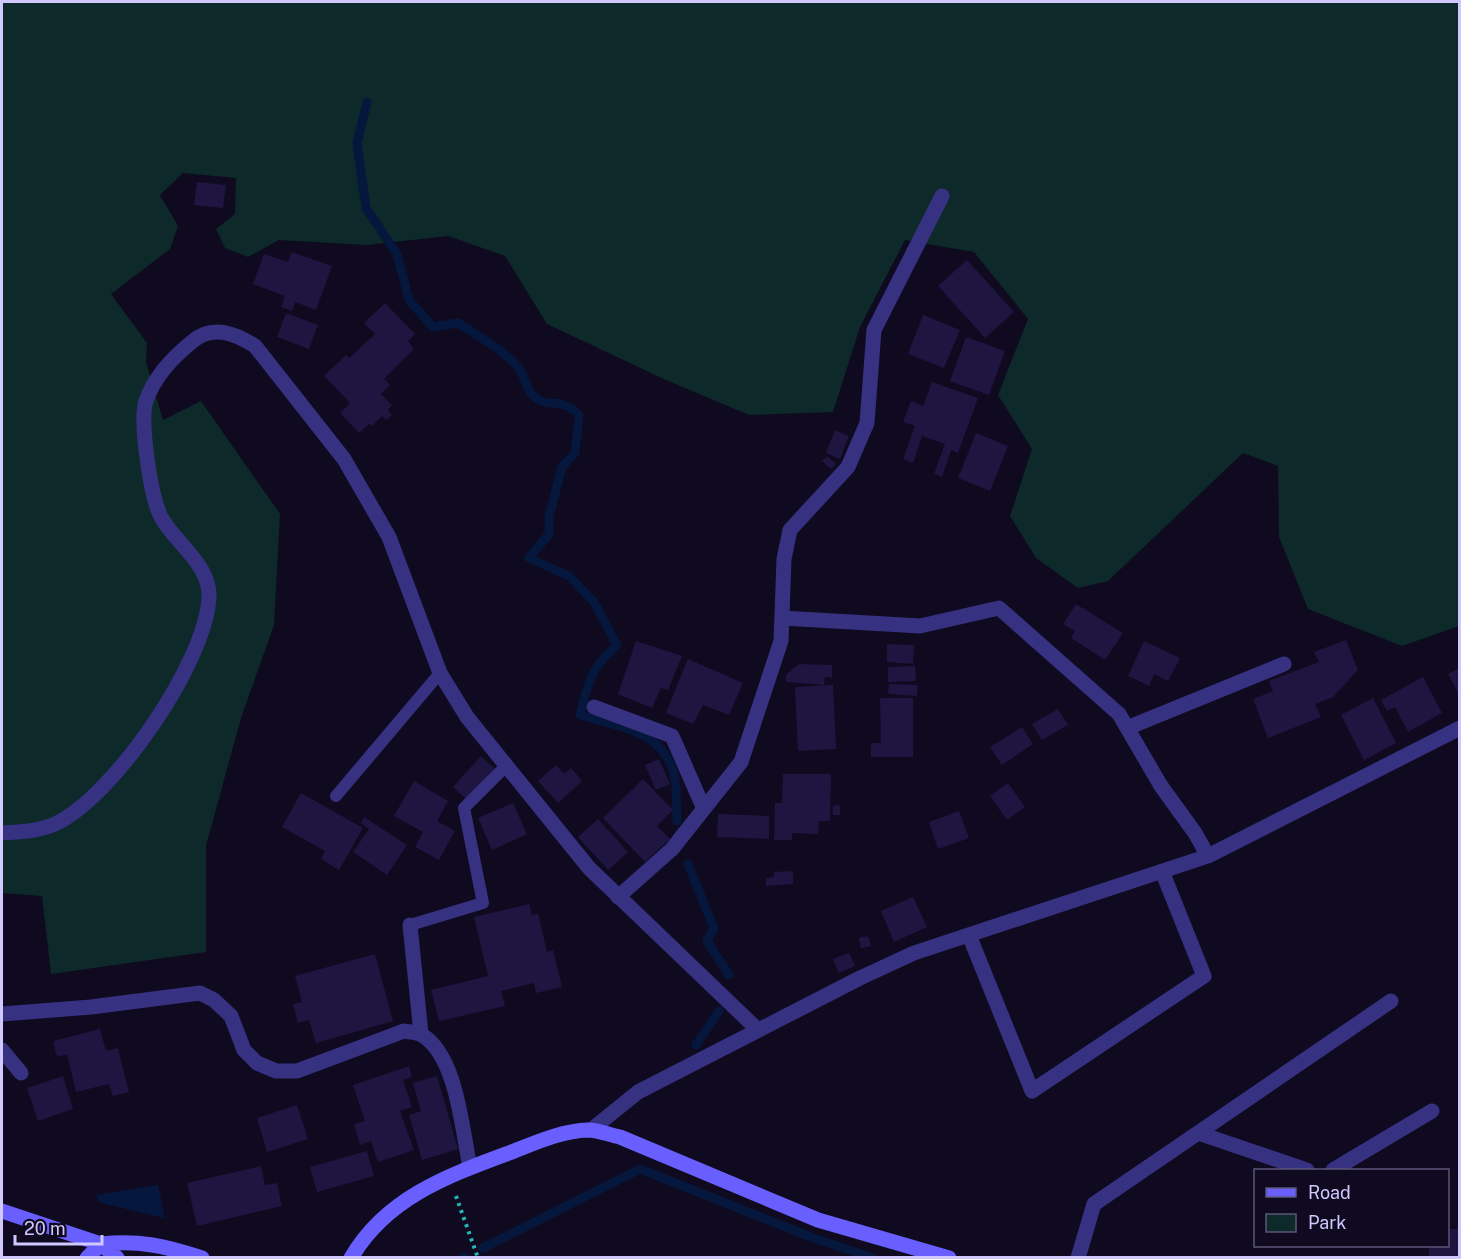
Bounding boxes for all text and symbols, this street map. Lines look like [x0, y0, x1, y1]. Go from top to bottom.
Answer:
legend [1254, 1169, 1449, 1247]
text: Road [1308, 1182, 1351, 1203]
scale bar [15, 1208, 102, 1246]
text: Park [1308, 1212, 1346, 1233]
text: 20 m [24, 1218, 66, 1239]

